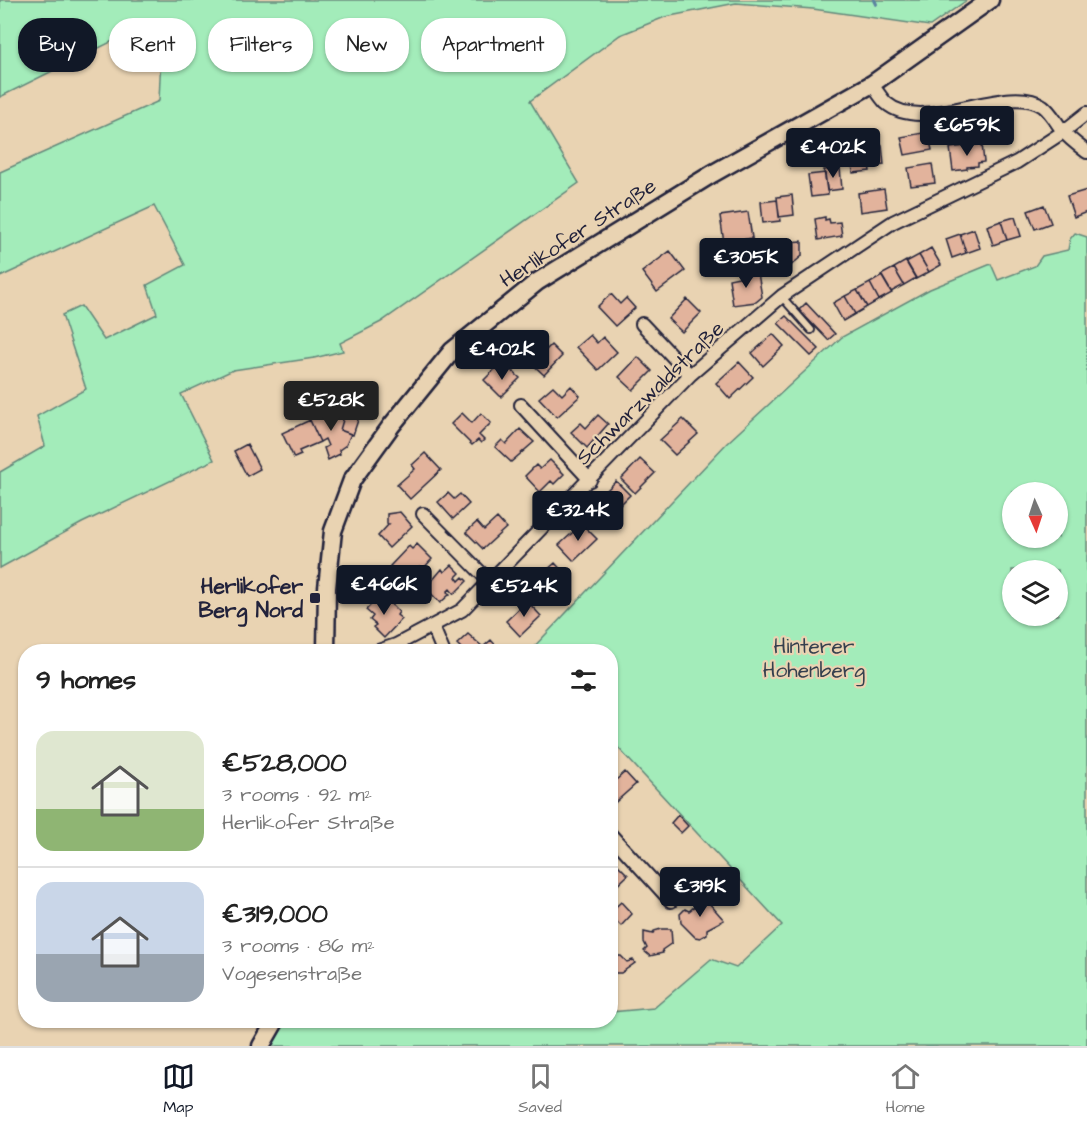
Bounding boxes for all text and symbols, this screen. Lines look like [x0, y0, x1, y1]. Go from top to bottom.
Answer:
chip: Buy [18, 18, 97, 72]
chip: Rent [109, 18, 196, 72]
chip: Filters [208, 18, 313, 72]
chip: New [325, 18, 409, 72]
chip: Apartment [421, 18, 566, 72]
pin: €659K [925, 106, 1009, 157]
text: €659K [934, 111, 1000, 139]
pin: €402K [791, 128, 875, 179]
text: €402K [800, 133, 866, 161]
street label: Herlikofer Straße [494, 171, 662, 295]
pin: €305K [704, 238, 788, 289]
text: €305K [714, 243, 778, 271]
street label: Schwarzwaldstraße [569, 314, 731, 472]
pin: €402K [460, 330, 544, 381]
text: €402K [469, 335, 535, 363]
pin: €528K [289, 381, 373, 432]
text: €528K [298, 386, 364, 414]
north arrow [1002, 482, 1068, 548]
map controls [1002, 482, 1068, 626]
pin: €324K [536, 491, 620, 542]
text: €324K [546, 496, 610, 524]
button: layers [1002, 560, 1068, 626]
pin: €466K [342, 565, 426, 616]
pin: €524K [482, 567, 566, 618]
text: €466K [351, 570, 417, 598]
place label: Herlikofer Berg Nord [199, 572, 303, 627]
text: €524K [490, 572, 558, 600]
marker: Herlikofer Berg Nord [308, 591, 322, 605]
park label: Hinterer Hohenberg [763, 632, 865, 687]
text: 9 homes [36, 662, 136, 698]
icon: filters [567, 664, 600, 697]
text: €528,000 [222, 745, 347, 781]
icon: home [84, 755, 156, 827]
text: 3 rooms · 92 m² [222, 781, 372, 809]
text: Herlikofer Straße [222, 809, 395, 837]
pin: €319K [658, 867, 742, 918]
text: €319K [674, 872, 726, 900]
text: €319,000 [222, 896, 328, 932]
icon: home [84, 906, 156, 978]
text: 3 rooms · 86 m² [222, 932, 375, 960]
text: Vogesenstraße [222, 960, 362, 988]
tab: Map [162, 1060, 195, 1118]
tab: Saved [518, 1060, 562, 1118]
tab: Home [885, 1060, 925, 1118]

